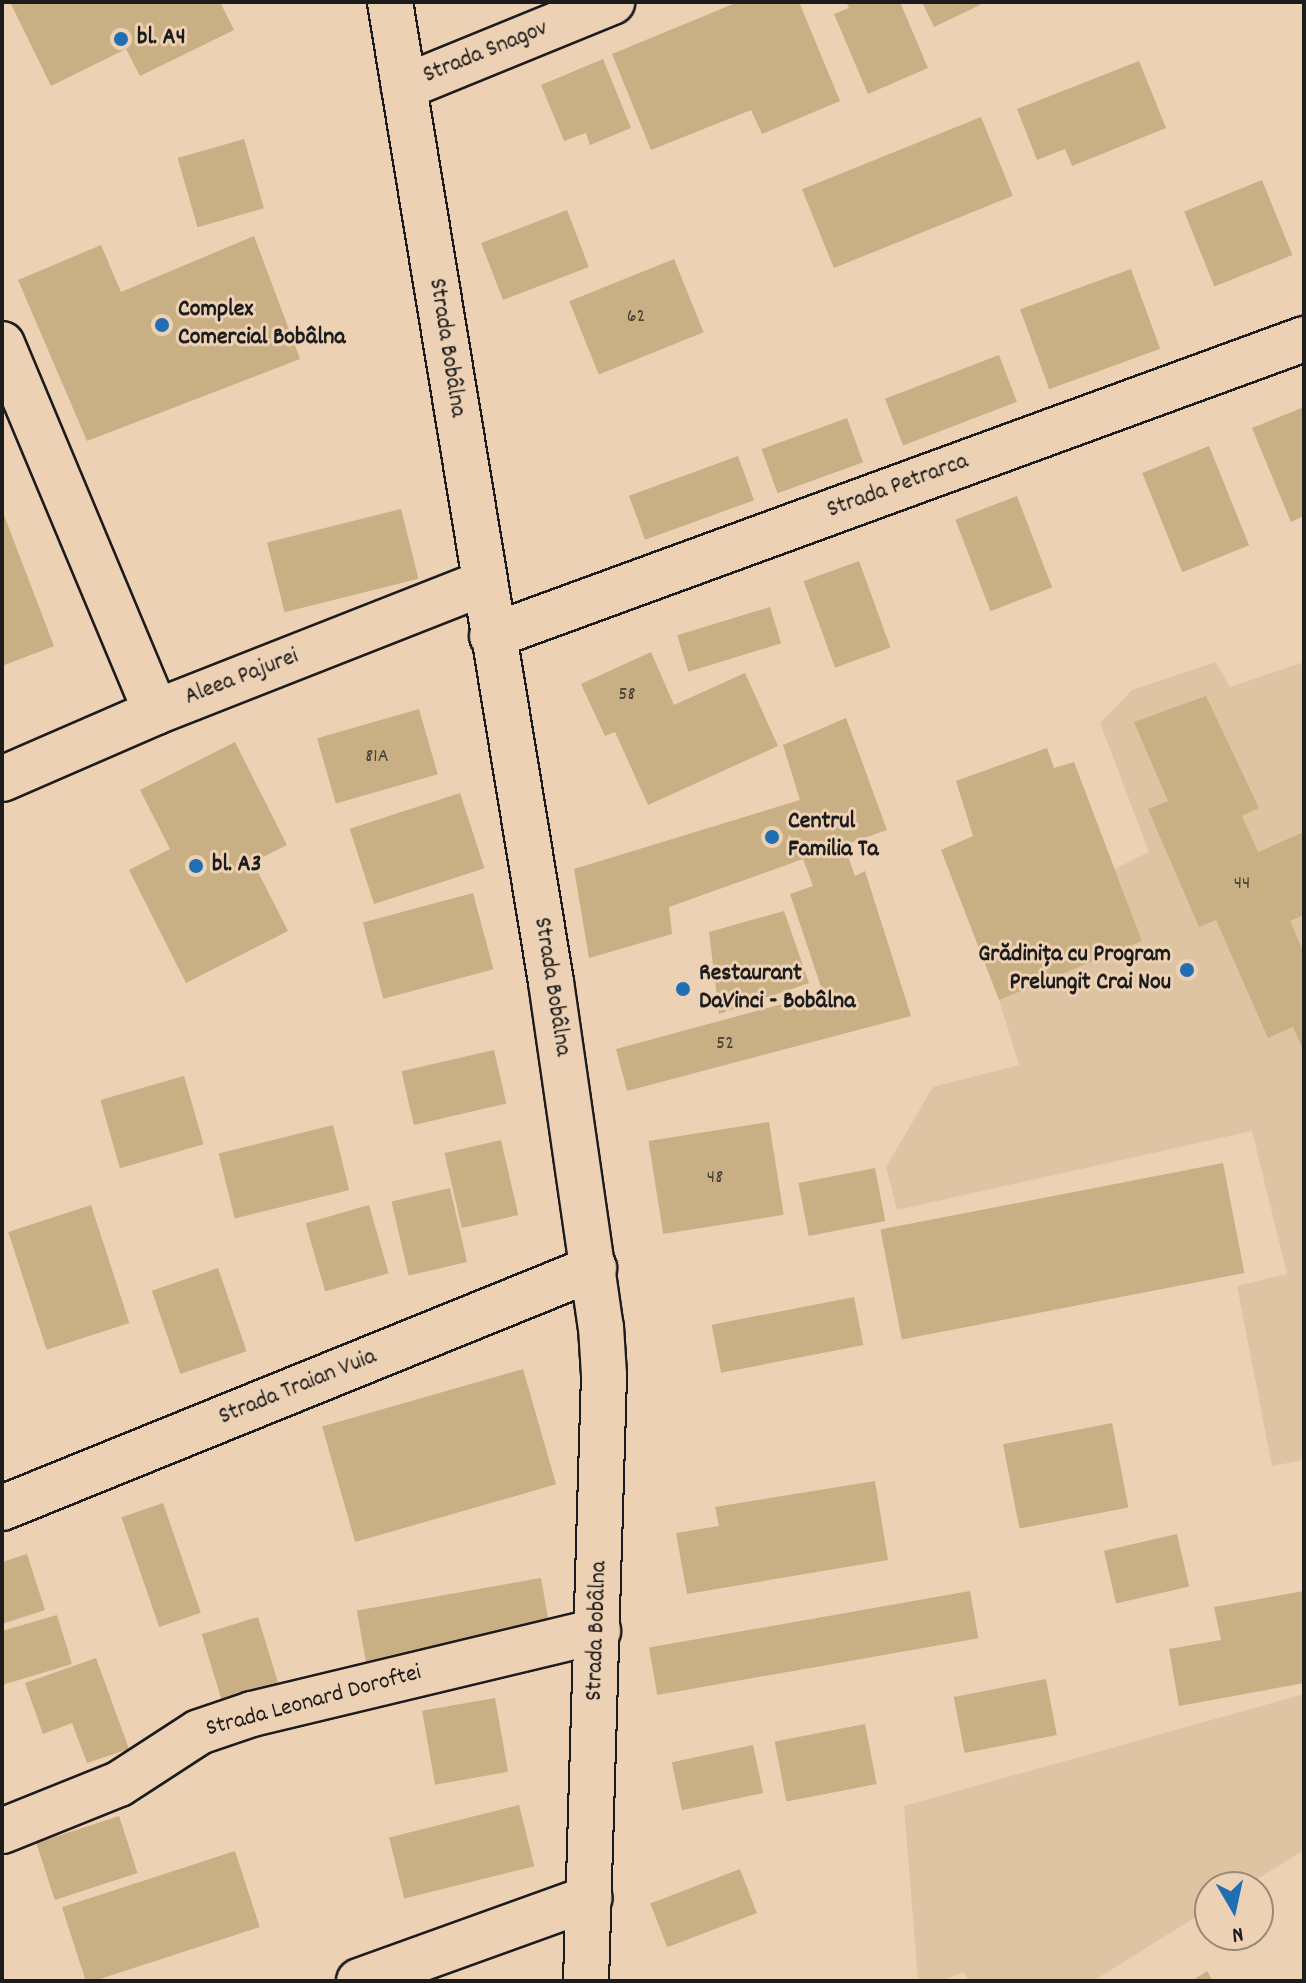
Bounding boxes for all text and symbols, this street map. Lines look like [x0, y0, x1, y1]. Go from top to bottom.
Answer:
street label: Strada Snagov [420, 15, 552, 91]
place label: bl. A4 [137, 25, 186, 53]
marker: bl. A4 [112, 30, 130, 48]
street label: Strada Bobâlna [421, 277, 471, 419]
place label: Complex Comercial Bobâlna [178, 297, 345, 353]
house number: 62 [627, 305, 645, 329]
marker: Complex Comercial Bobâlna [153, 316, 171, 334]
street label: Strada Petrarca [824, 448, 972, 526]
street label: Aleea Pajurei [181, 643, 303, 713]
house number: 58 [618, 683, 636, 707]
house number: 81A [365, 745, 389, 769]
place label: Centrul Familia Ta [788, 809, 879, 865]
marker: Centrul Familia Ta [763, 828, 781, 846]
place label: bl. A3 [212, 852, 261, 880]
marker: bl. A3 [187, 857, 205, 875]
house number: 44 [1234, 872, 1250, 896]
street label: Strada Bobâlna [526, 916, 576, 1058]
place label: Grădinița cu Program Prelungit Crai Nou [978, 942, 1171, 998]
place label: Restaurant DaVinci - Bobâlna [699, 961, 855, 1017]
marker: Grădinița cu Program Prelungit Crai Nou [1178, 961, 1196, 979]
marker: Restaurant DaVinci - Bobâlna [674, 980, 692, 998]
house number: 52 [716, 1032, 734, 1056]
house number: 48 [707, 1166, 723, 1190]
street label: Strada Traian Vuia [215, 1343, 381, 1433]
street label: Strada Bobâlna [581, 1560, 615, 1702]
street label: Strada Leonard Doroftei [203, 1659, 425, 1745]
north arrow [1194, 1871, 1274, 1951]
text: N [1230, 1917, 1245, 1949]

